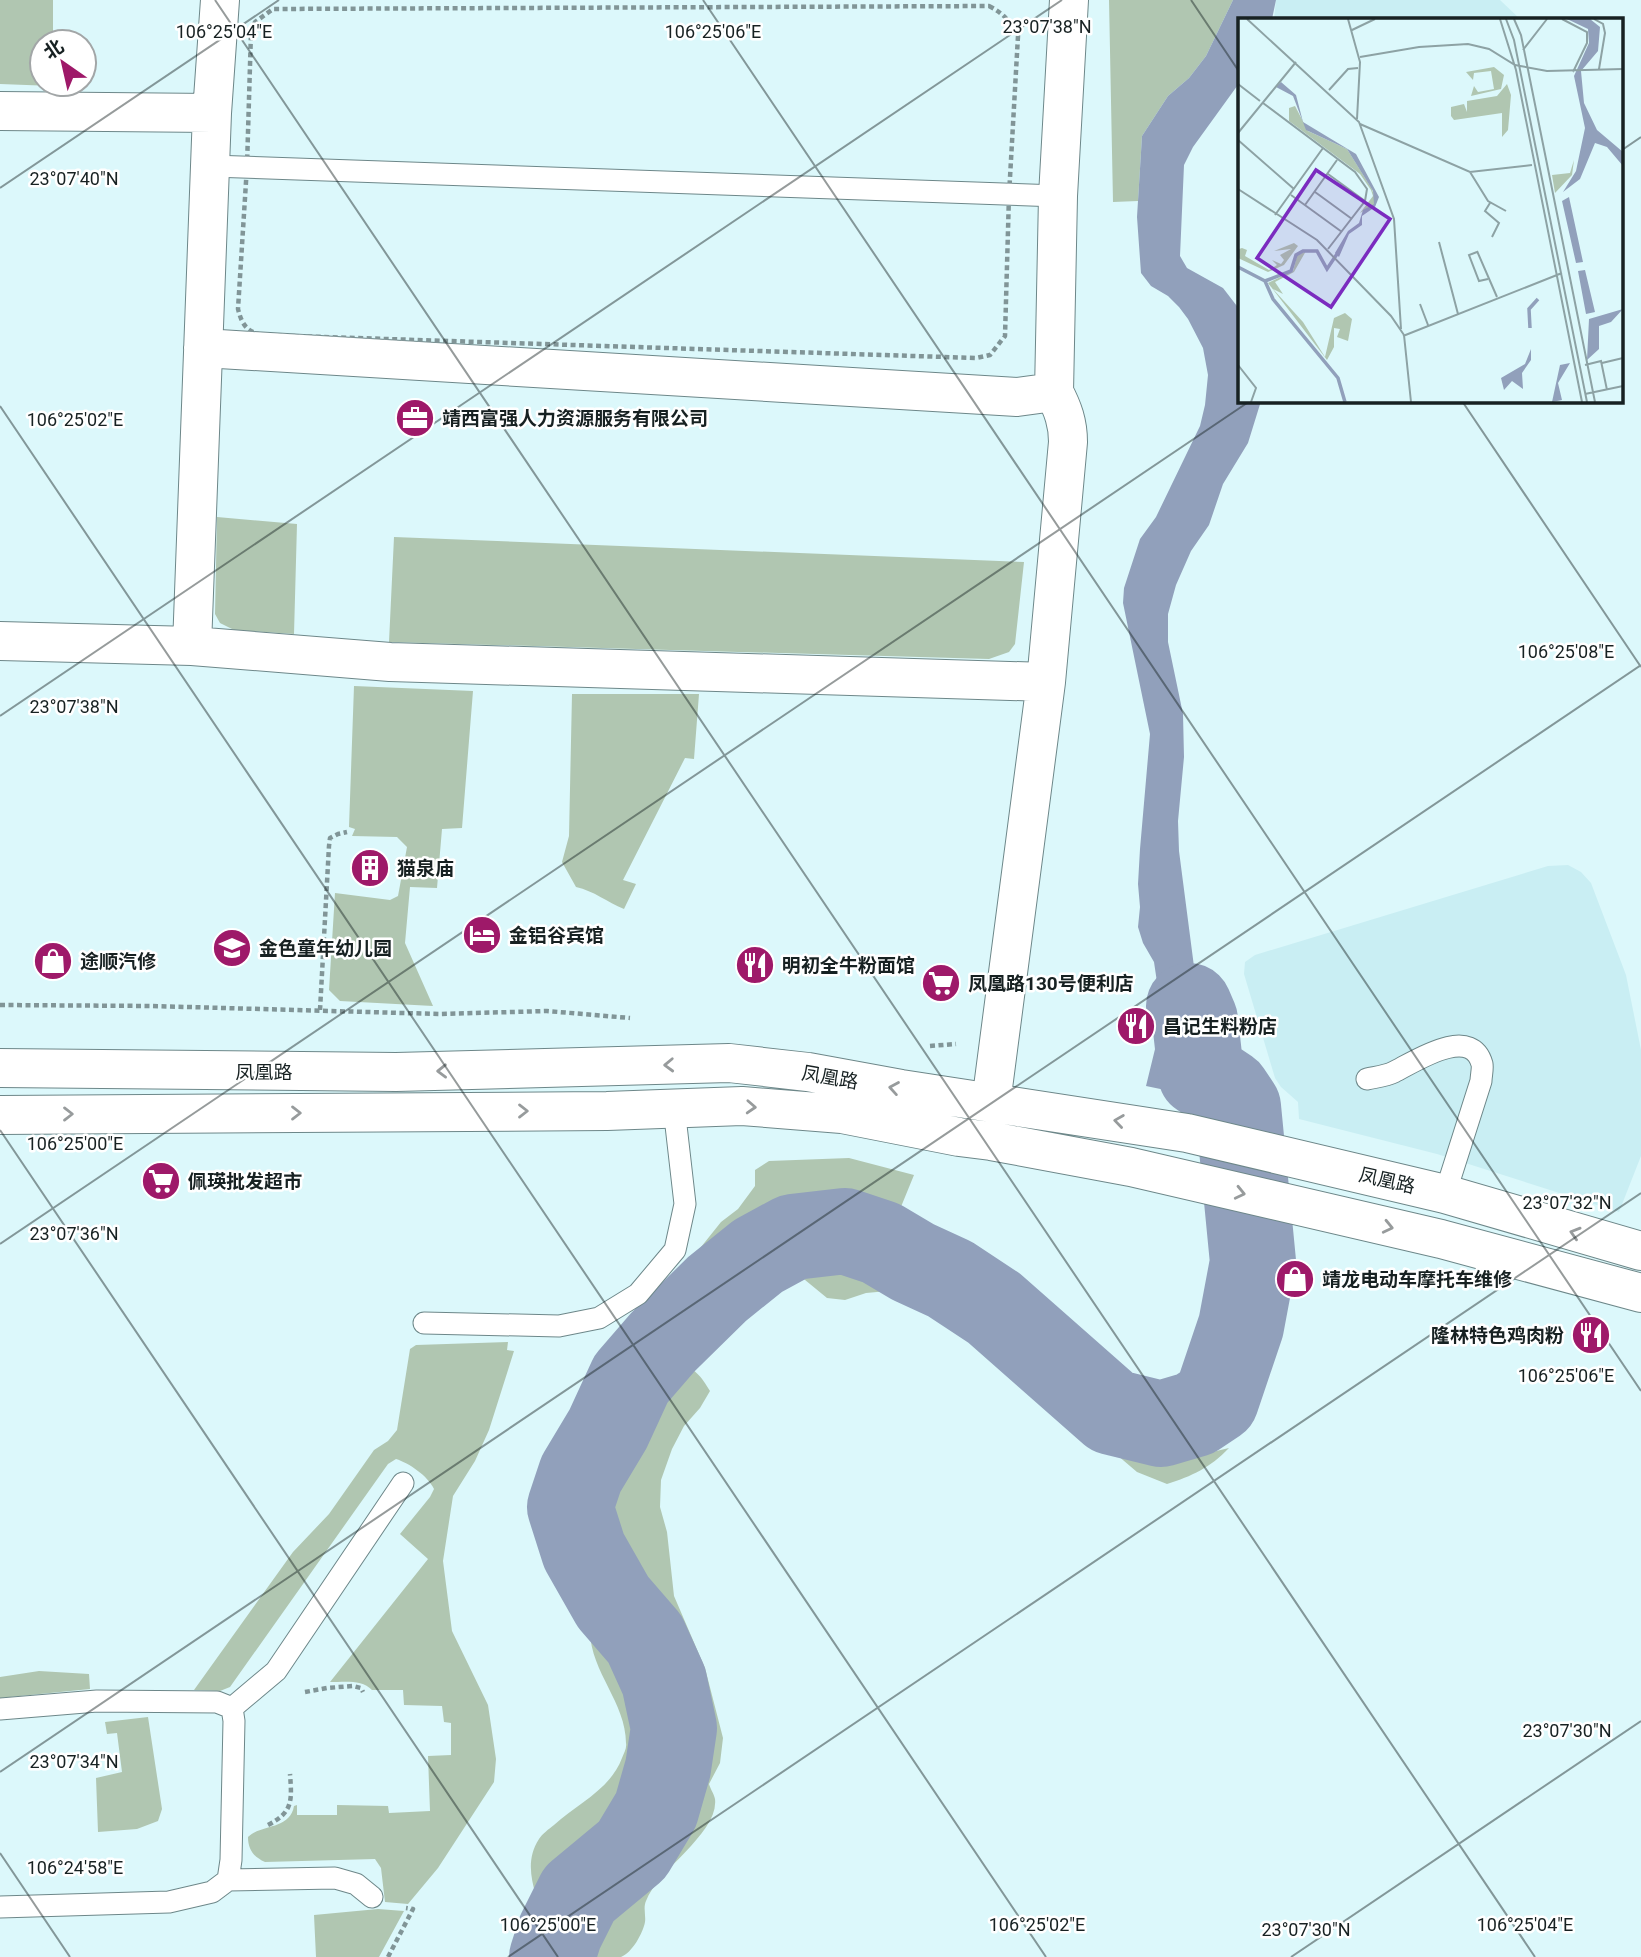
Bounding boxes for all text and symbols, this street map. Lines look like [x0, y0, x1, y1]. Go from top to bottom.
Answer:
text: 23°07'38"N [1002, 16, 1092, 37]
inset map [1238, 18, 1624, 402]
text: 106°25'04"E [176, 21, 272, 42]
text: 106°25'06"E [665, 21, 761, 42]
north arrow [28, 28, 98, 98]
text: 北 [39, 34, 68, 64]
text: 23°07'40"N [29, 168, 119, 189]
office icon: 靖西富强人力资源服务有限公司 [394, 397, 436, 439]
place label: 靖西富强人力资源服务有限公司 [442, 407, 708, 430]
text: 106°25'02"E [27, 409, 123, 430]
text: 106°25'08"E [1518, 641, 1614, 662]
text: 23°07'38"N [29, 696, 119, 717]
building icon: 猫泉庙 [349, 847, 391, 889]
place label: 猫泉庙 [397, 857, 454, 880]
hotel icon: 金铝谷宾馆 [461, 914, 503, 956]
place label: 金铝谷宾馆 [509, 924, 604, 947]
school or university icon: 金色童年幼儿园 [211, 927, 253, 969]
place label: 金色童年幼儿园 [259, 937, 392, 960]
shop icon: 途顺汽修 [32, 940, 74, 982]
restaurant icon: 明初全牛粉面馆 [734, 944, 776, 986]
place label: 途顺汽修 [80, 950, 156, 973]
place label: 明初全牛粉面馆 [782, 954, 915, 977]
supermarket icon: 凤凰路130号便利店 [920, 962, 962, 1004]
place label: 凤凰路130号便利店 [968, 972, 1134, 995]
restaurant icon: 昌记生料粉店 [1115, 1005, 1157, 1047]
place label: 昌记生料粉店 [1163, 1015, 1277, 1038]
one-way arrow [663, 1057, 674, 1072]
street label: 凤凰路 [235, 1061, 293, 1084]
street label: 凤凰路 [800, 1061, 860, 1094]
one-way arrow [436, 1063, 446, 1079]
one-way arrow [889, 1081, 900, 1096]
one-way arrow [745, 1099, 756, 1114]
one-way arrow [518, 1103, 529, 1119]
one-way arrow [291, 1105, 301, 1121]
one-way arrow [63, 1107, 74, 1122]
one-way arrow [1114, 1114, 1125, 1129]
text: 106°25'00"E [27, 1133, 123, 1154]
supermarket icon: 佩瑛批发超市 [140, 1160, 182, 1202]
street label: 凤凰路 [1357, 1163, 1417, 1198]
place label: 佩瑛批发超市 [188, 1170, 302, 1193]
one-way arrow [1234, 1185, 1246, 1199]
text: 23°07'32"N [1522, 1192, 1612, 1213]
one-way arrow [1382, 1219, 1394, 1233]
text: 23°07'36"N [29, 1223, 119, 1244]
one-way arrow [1569, 1226, 1581, 1241]
shop icon: 靖龙电动车摩托车维修 [1274, 1258, 1316, 1300]
place label: 靖龙电动车摩托车维修 [1322, 1268, 1512, 1291]
restaurant icon: 隆林特色鸡肉粉 [1570, 1314, 1612, 1356]
place label: 隆林特色鸡肉粉 [1431, 1324, 1564, 1347]
text: 106°25'06"E [1518, 1365, 1614, 1386]
text: 23°07'30"N [1522, 1720, 1612, 1741]
text: 23°07'34"N [29, 1751, 119, 1772]
text: 106°24'58"E [27, 1857, 123, 1878]
text: 106°25'00"E [500, 1914, 596, 1935]
text: 106°25'02"E [989, 1914, 1085, 1935]
text: 106°25'04"E [1477, 1914, 1573, 1935]
text: 23°07'30"N [1261, 1919, 1351, 1940]

